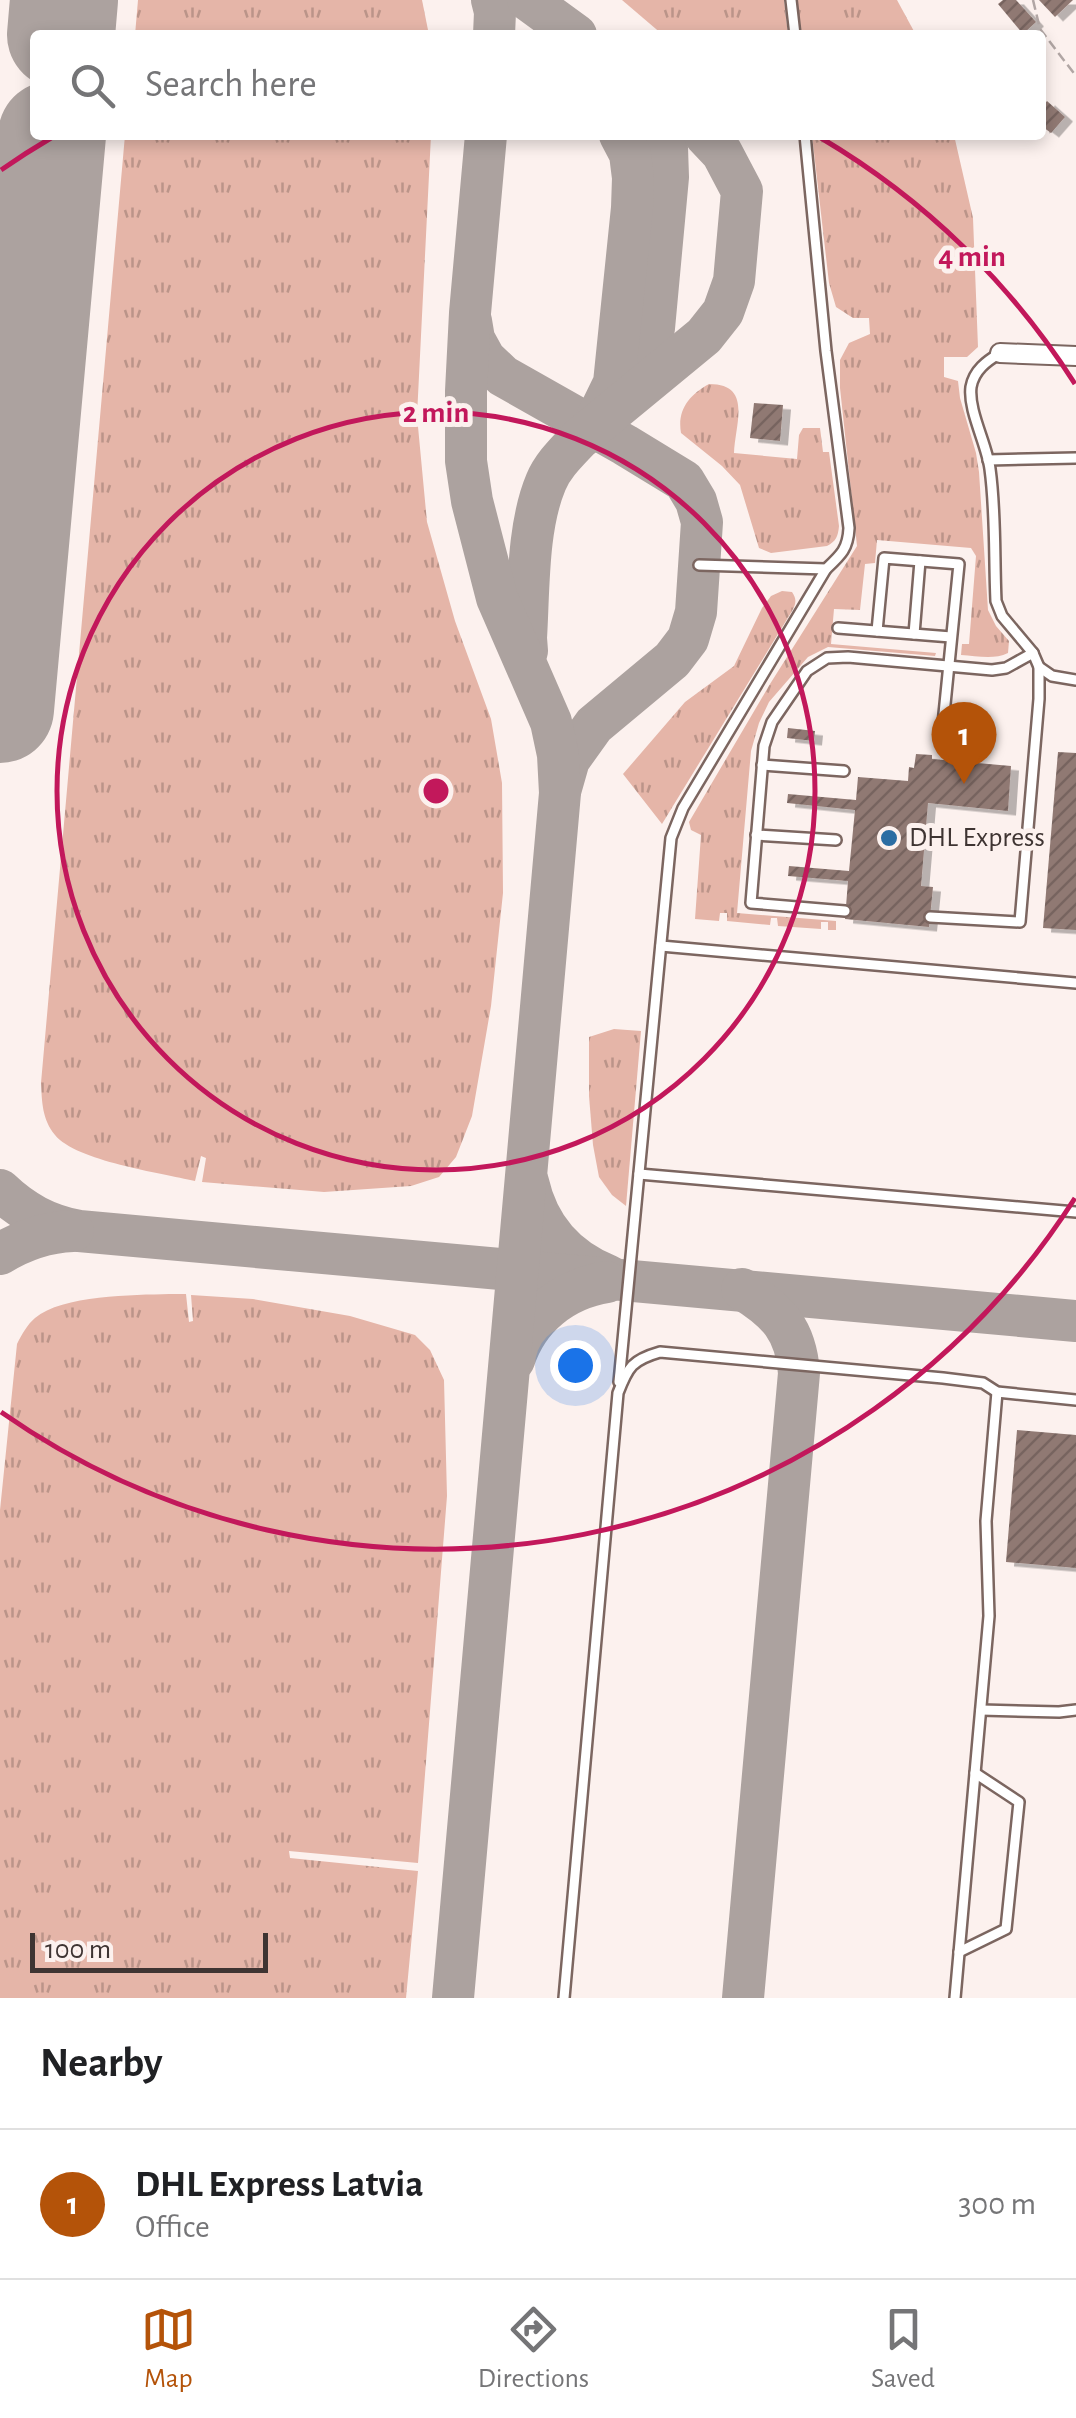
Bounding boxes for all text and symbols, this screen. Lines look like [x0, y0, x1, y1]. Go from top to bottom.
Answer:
search box [30, 30, 1046, 140]
icon: search [65, 58, 120, 113]
text: Search here [145, 66, 317, 104]
text: 4 min [938, 242, 1006, 272]
text: 2 min [403, 398, 469, 428]
pin: 1 [932, 702, 996, 784]
centre of rings [418, 773, 454, 809]
place label: DHL Express [909, 824, 1045, 852]
marker: DHL Express [878, 827, 900, 849]
your location [550, 1340, 601, 1391]
scale bar [30, 1928, 268, 1972]
text: 100 m [45, 1936, 111, 1964]
text: Nearby [40, 2042, 163, 2084]
text: DHL Express Latvia [135, 2166, 423, 2204]
text: 1 [67, 2188, 78, 2220]
text: 300 m [958, 2188, 1036, 2220]
text: Office [135, 2211, 210, 2243]
tab: Map [141, 2302, 196, 2396]
tab: Directions [478, 2302, 589, 2396]
tab: Saved [871, 2302, 935, 2396]

